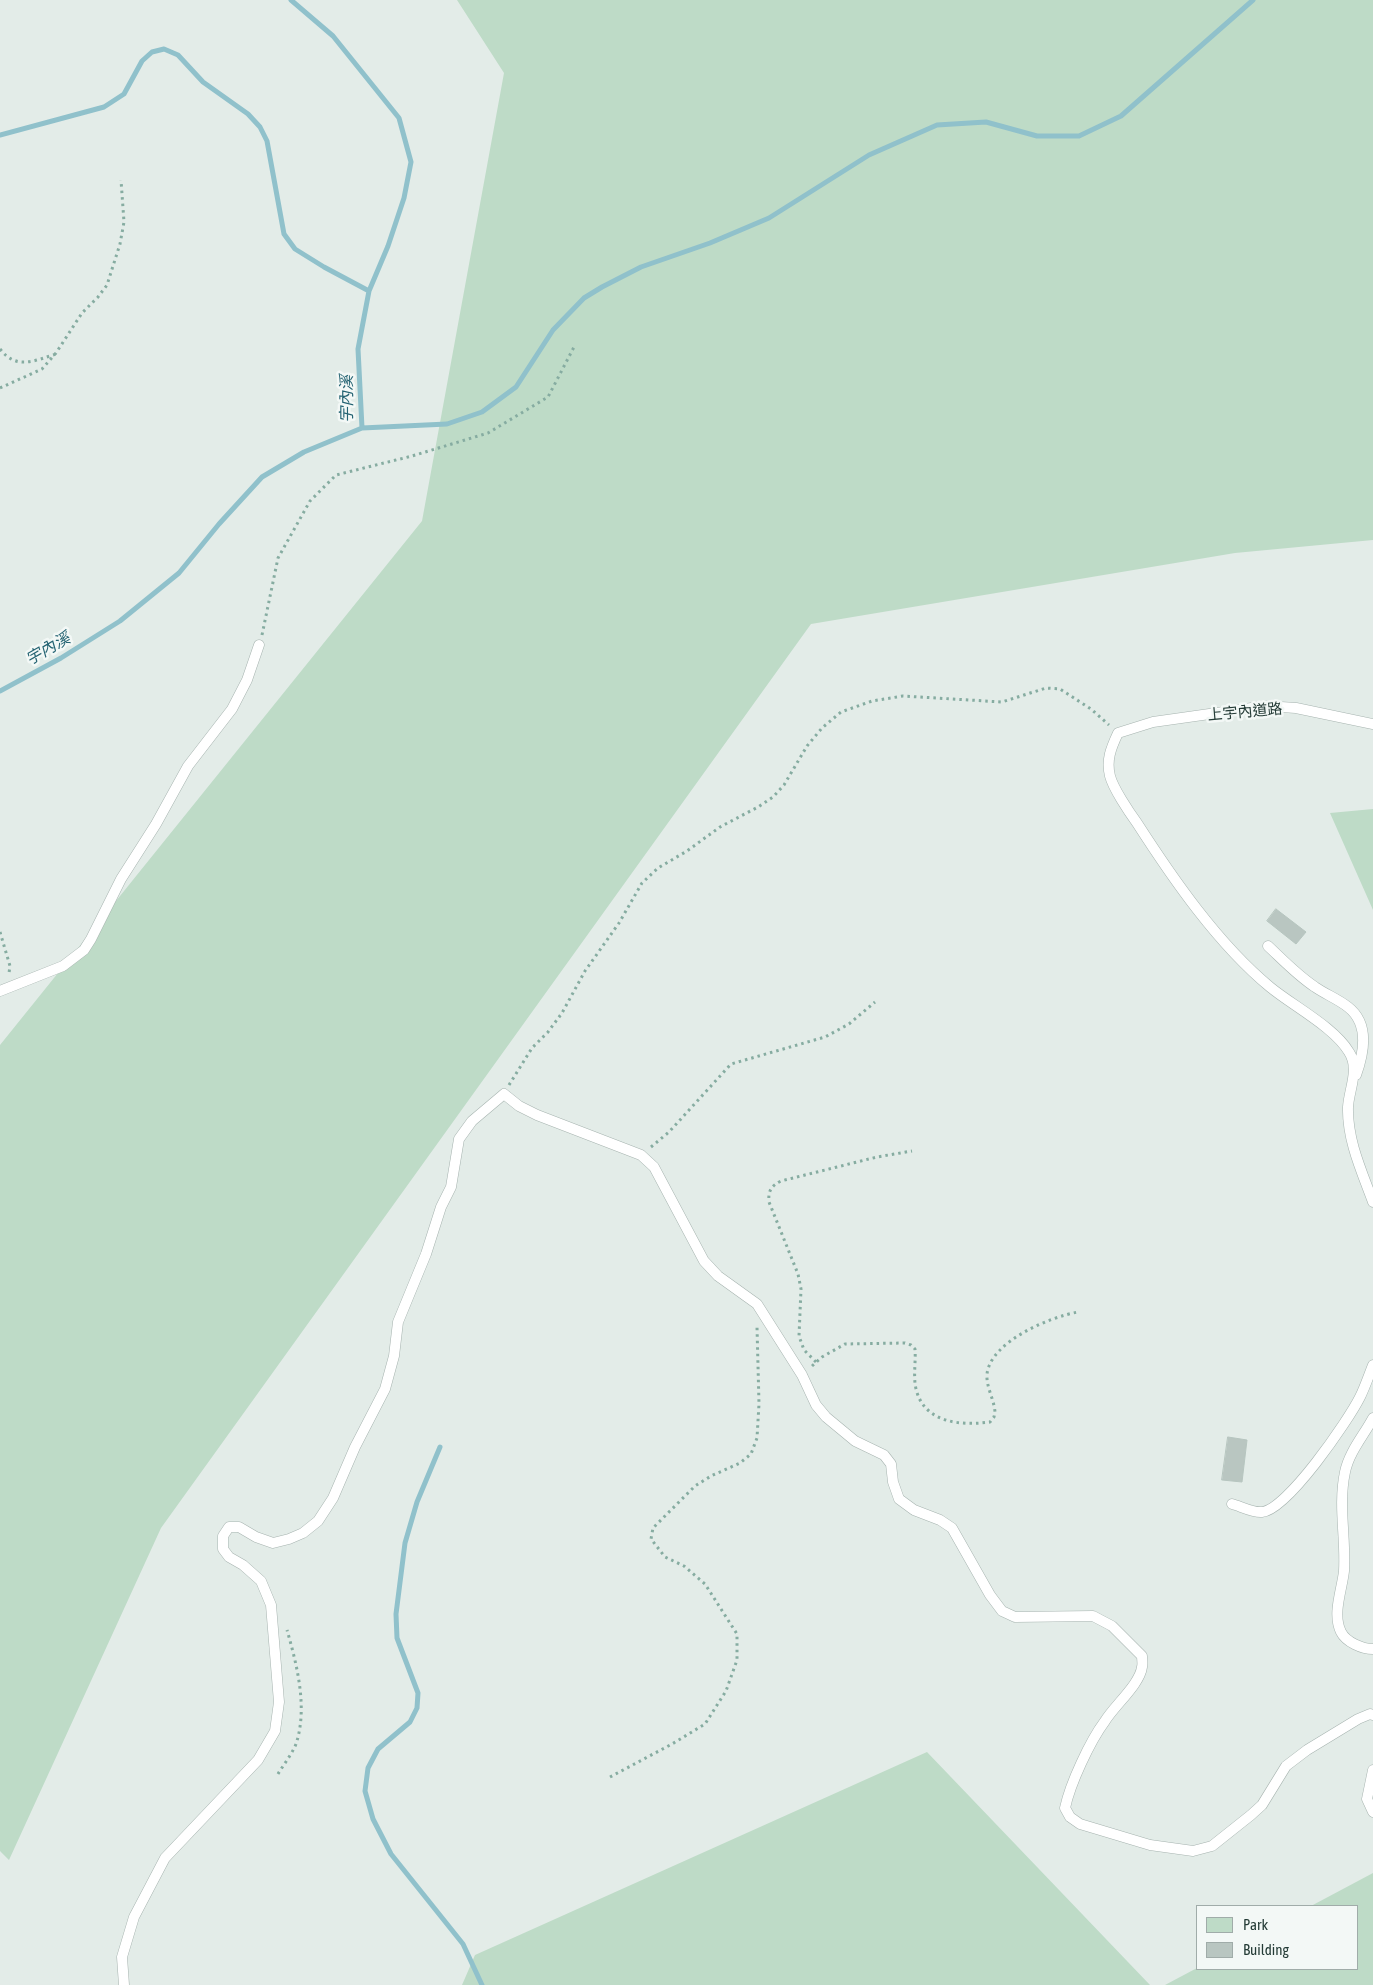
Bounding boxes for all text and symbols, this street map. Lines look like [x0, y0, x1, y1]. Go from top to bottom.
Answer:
water label: 宇內溪 [337, 375, 357, 423]
water label: 宇內溪 [22, 629, 74, 669]
street label: 上宇內道路 [1207, 700, 1283, 724]
legend [1196, 1905, 1358, 1970]
text: Park [1243, 1916, 1268, 1933]
text: Building [1243, 1941, 1289, 1958]

